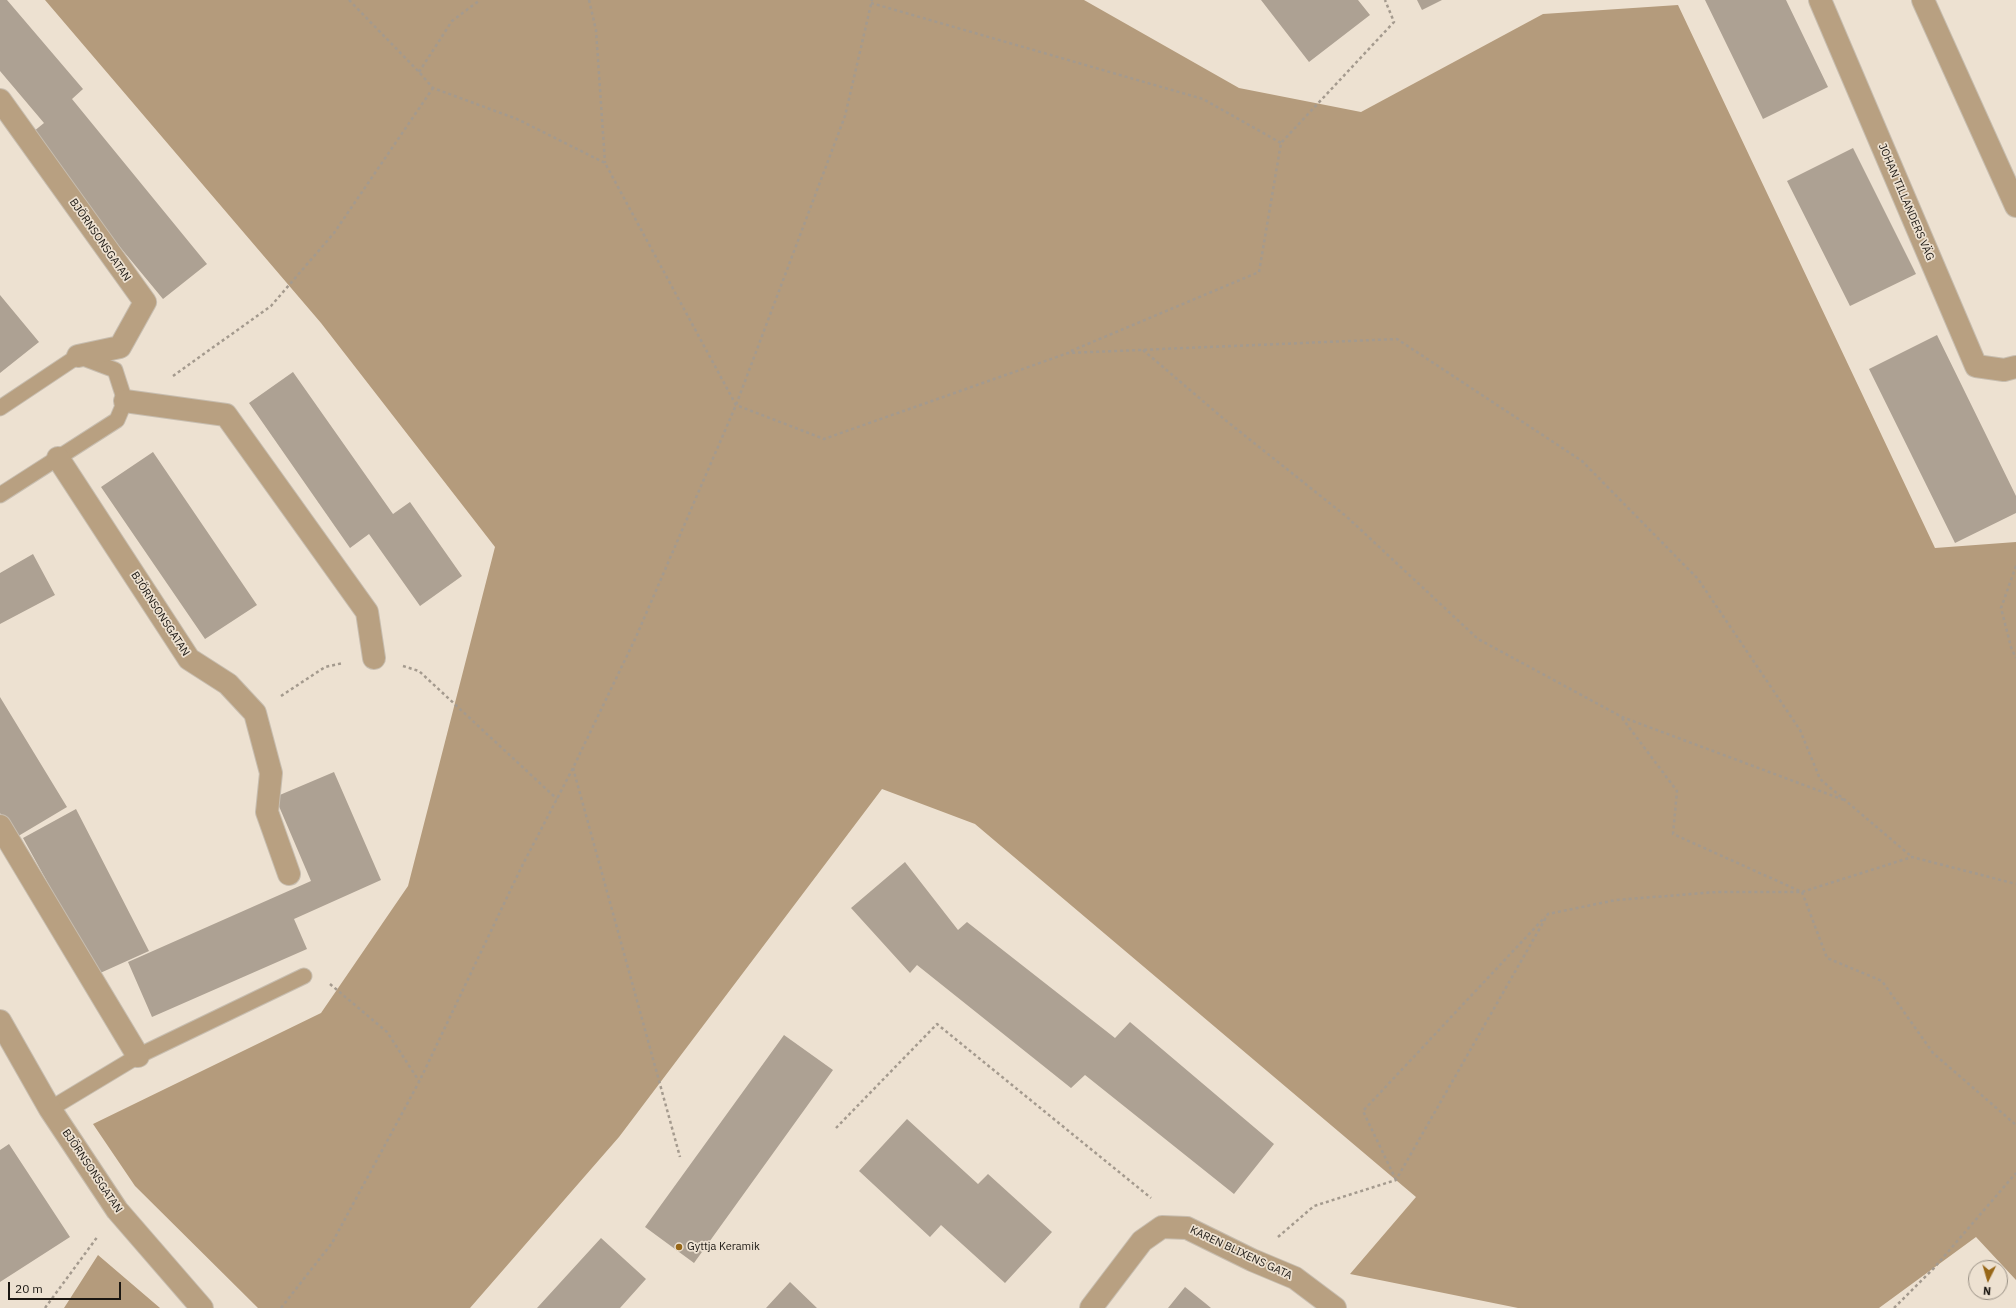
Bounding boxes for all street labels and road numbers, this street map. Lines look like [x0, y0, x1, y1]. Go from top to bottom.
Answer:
street label: JOHAN TILLANDERS VÄG [1875, 141, 1937, 263]
street label: BJÖRNSONSGATAN [66, 196, 134, 284]
street label: BJÖRNSONSGATAN [128, 569, 192, 659]
street label: BJÖRNSONSGATAN [59, 1127, 125, 1215]
street label: KAREN BLIXENS GATA [1188, 1223, 1294, 1283]

